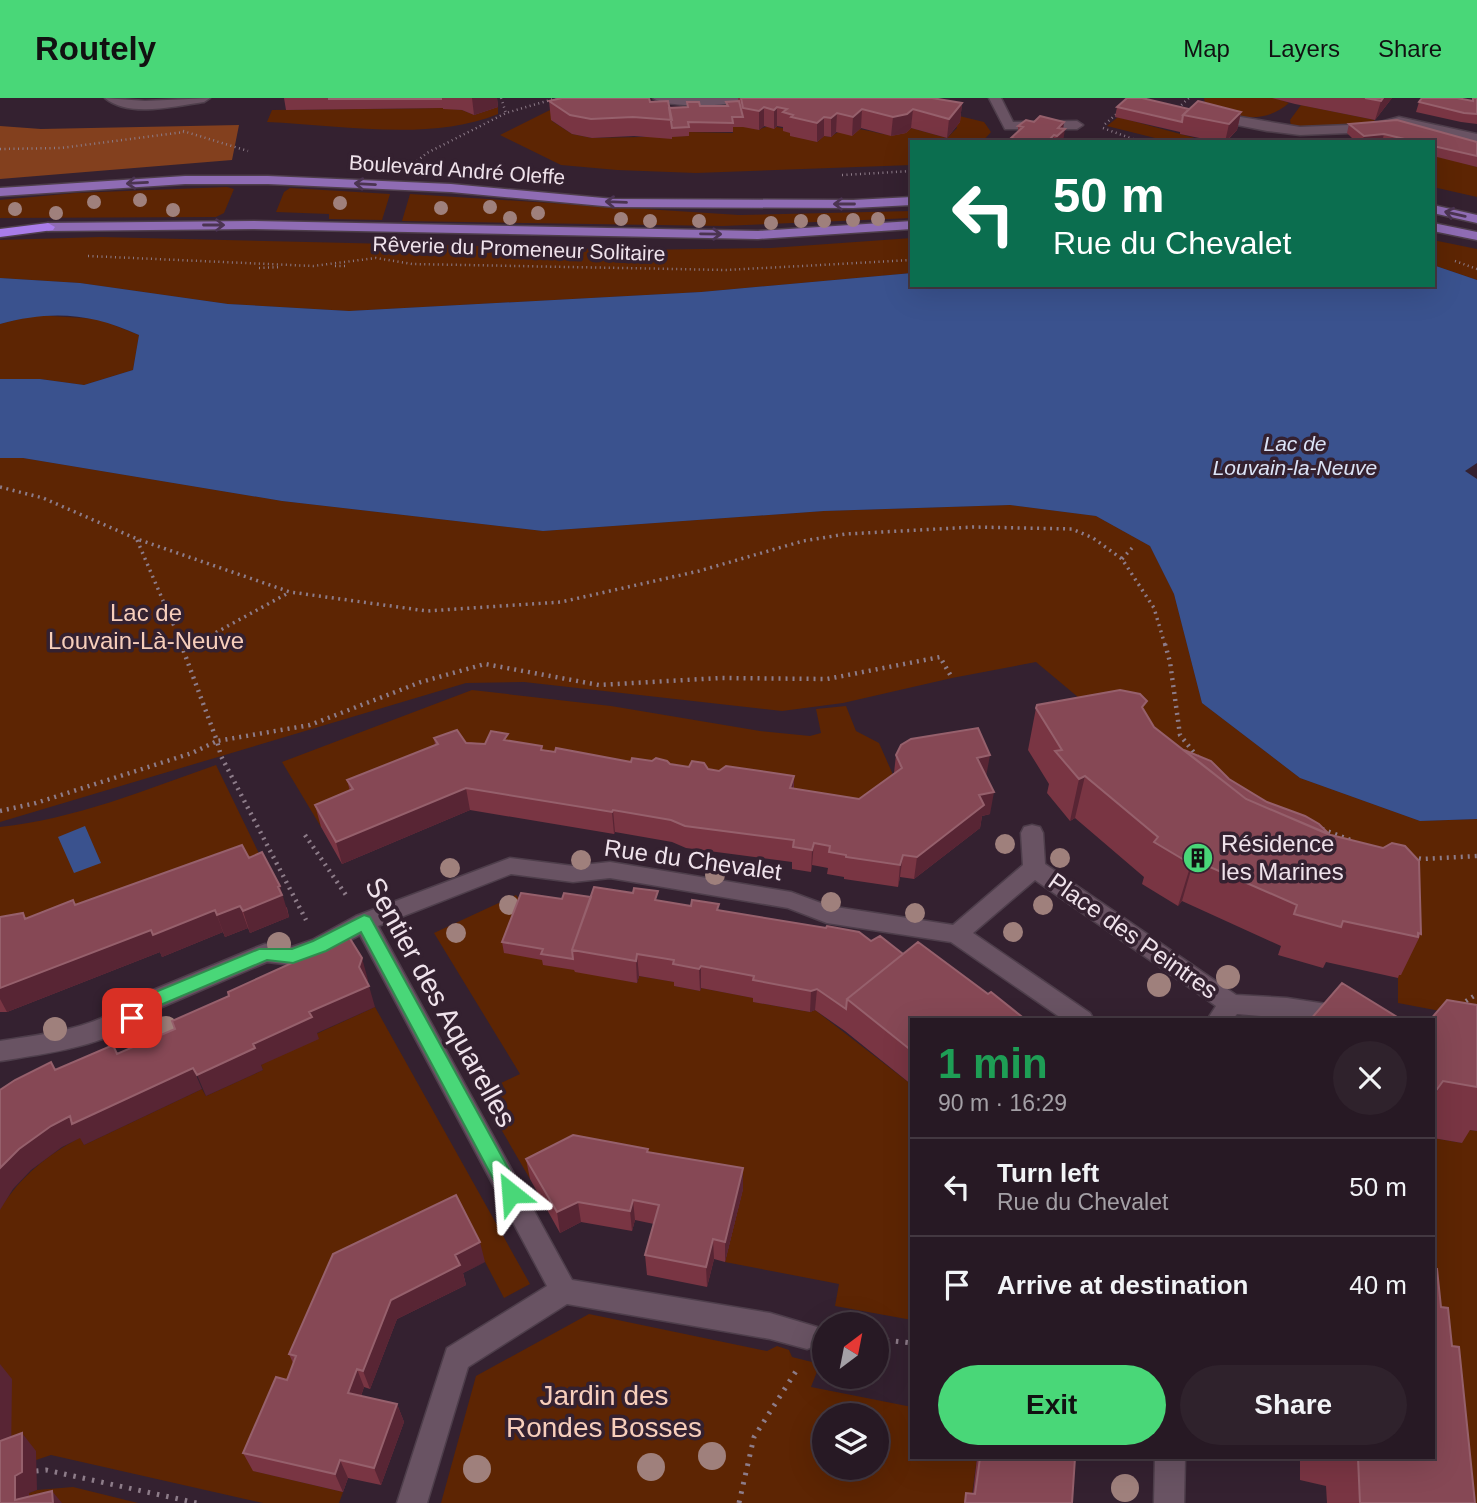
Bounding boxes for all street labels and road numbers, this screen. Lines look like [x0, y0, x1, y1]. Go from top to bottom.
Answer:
street label: Boulevard André Oleffe [348, 150, 566, 189]
street label: Rêverie du Promeneur Solitaire [372, 232, 666, 265]
street label: Rue du Chevalet [603, 834, 784, 885]
street label: Place des Peintres [1044, 867, 1223, 1004]
street label: Sentier des Aquarelles [359, 872, 522, 1132]

